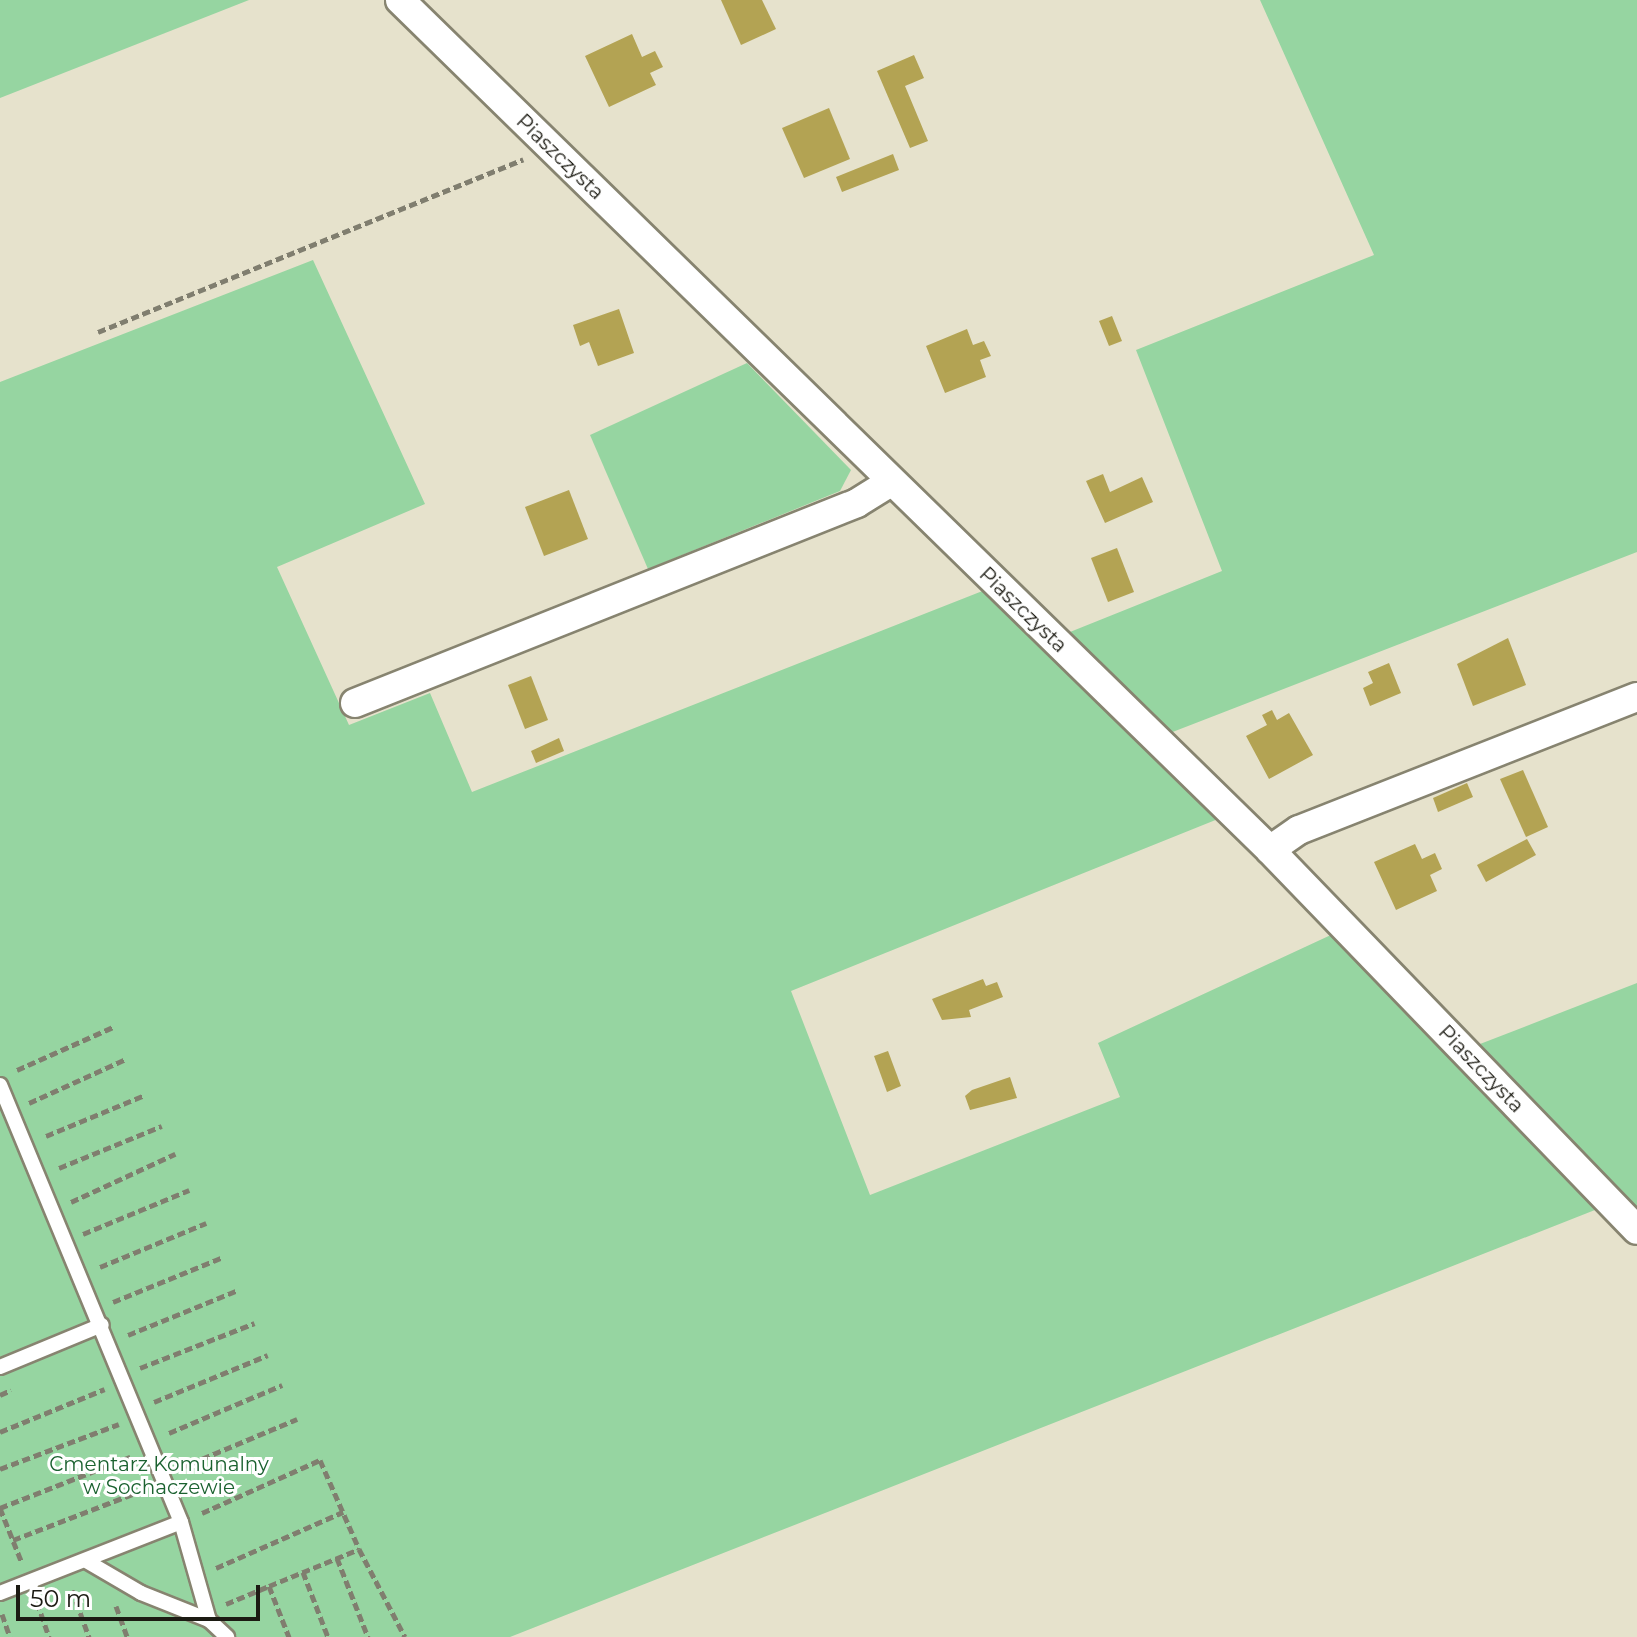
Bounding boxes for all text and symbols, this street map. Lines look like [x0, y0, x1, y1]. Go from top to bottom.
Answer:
street label: Piaszczysta [511, 109, 609, 205]
street label: Piaszczysta [974, 562, 1072, 658]
street label: Piaszczysta [1433, 1020, 1529, 1118]
park label: Cmentarz Komunalny w Sochaczewie [49, 1453, 269, 1500]
scale bar [20, 1569, 264, 1619]
text: 50 m [30, 1584, 91, 1613]

